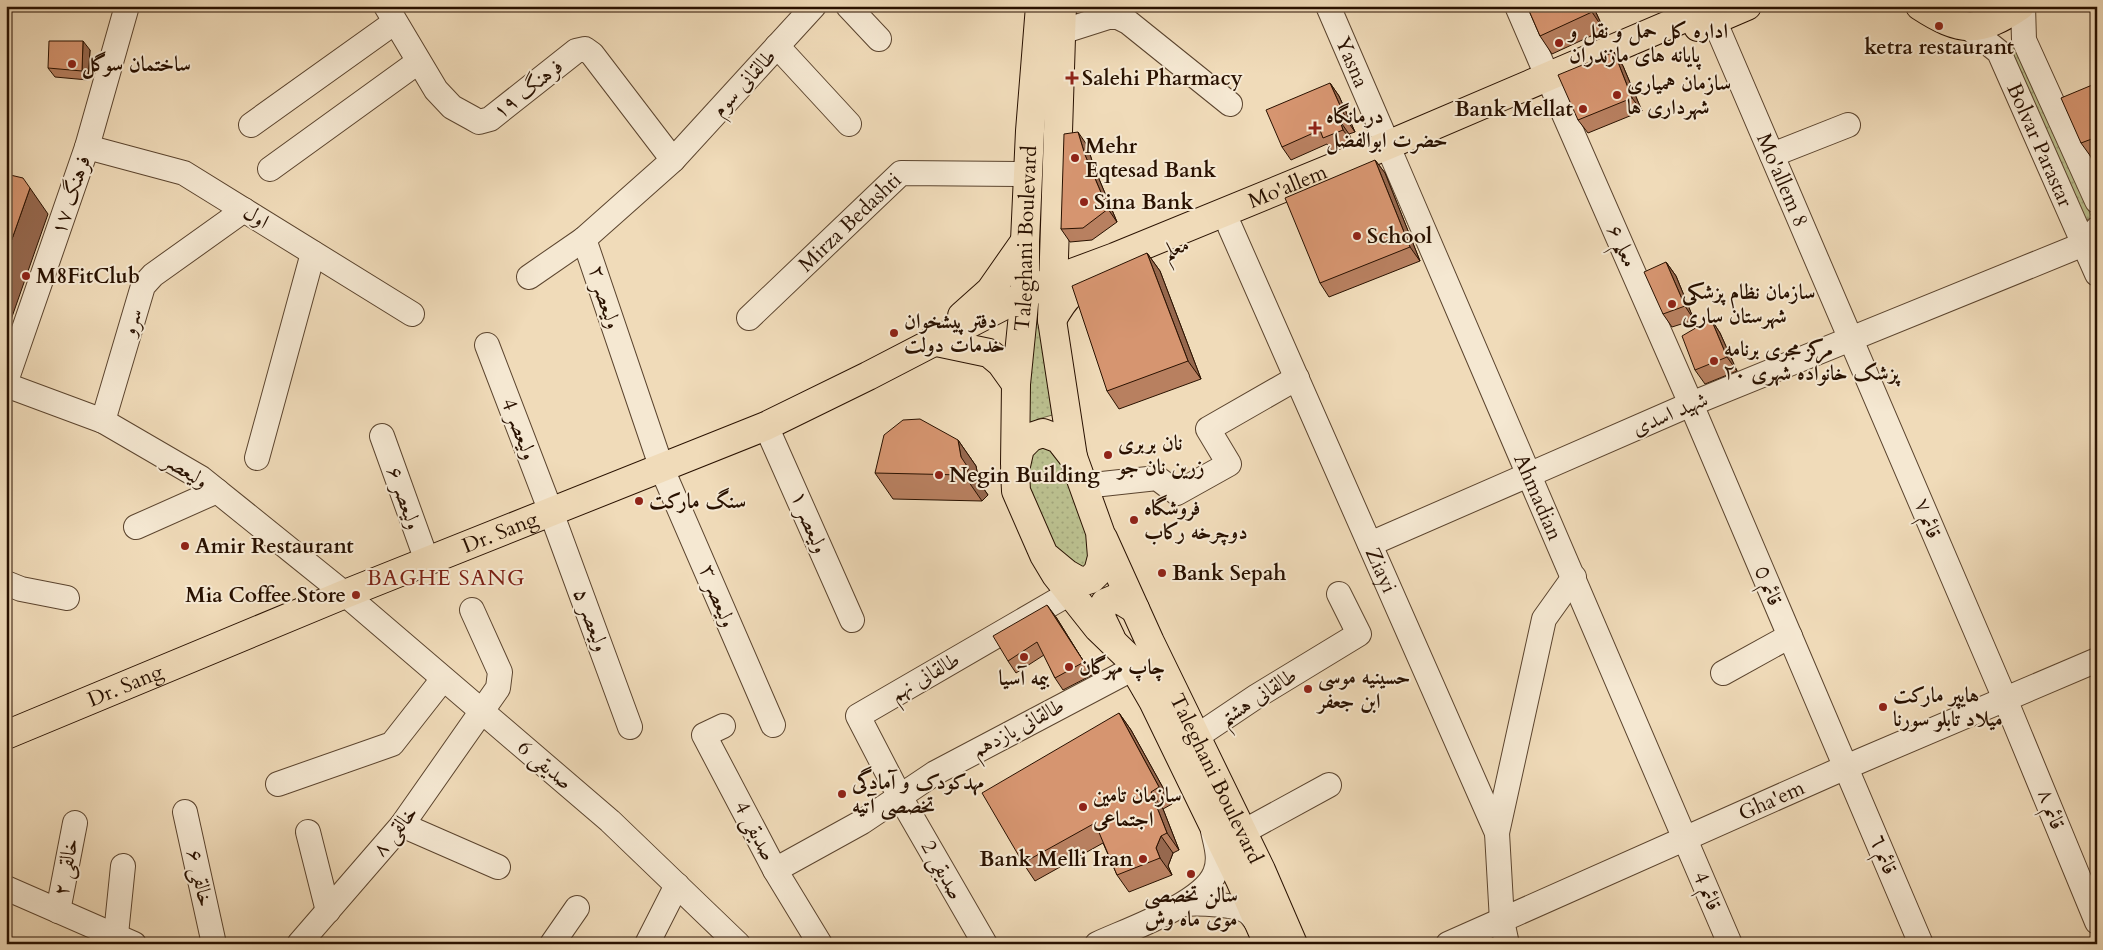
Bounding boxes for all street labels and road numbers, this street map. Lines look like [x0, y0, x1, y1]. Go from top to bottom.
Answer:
street label: Yasna [1328, 32, 1376, 92]
street label: طالقانی سوم [705, 43, 785, 125]
street label: فرهنگ ۱۹ [487, 52, 569, 126]
street label: Bolvar Parastar [2000, 78, 2080, 212]
street label: Mo'allem 8 [1750, 129, 1815, 231]
street label: Taleghani Boulevard [1007, 145, 1044, 333]
street label: فرهنگ ۱۷ [44, 152, 98, 238]
street label: Mo'allem [1244, 157, 1332, 215]
street label: Mirza Bedashti [792, 166, 908, 278]
street label: اول [237, 198, 275, 236]
street label: معلم ۶ [1594, 220, 1644, 274]
street label: معلم [1159, 230, 1196, 272]
street label: ولیعصر ٢ [580, 263, 628, 333]
street label: سرو [114, 305, 150, 341]
street label: شهید اسدی [1628, 385, 1712, 443]
street label: ولیعصر 4 [494, 394, 544, 464]
street label: ولیعصر [157, 445, 214, 496]
street label: Ahmadian [1507, 449, 1570, 545]
street label: ولیعصر ۶ [380, 462, 428, 534]
street label: ولیعصر ١ [783, 488, 835, 558]
street label: قائم ٧ [1903, 495, 1948, 544]
street label: Dr. Sang [458, 504, 542, 560]
street label: Ziayi [1358, 543, 1404, 598]
street label: ولیعصر ٣ [691, 561, 743, 632]
street label: قائم ٥ [1744, 562, 1789, 611]
street label: ولیعصر ۵ [566, 584, 616, 656]
street label: طالقانی نهم [885, 645, 968, 713]
street label: Dr. Sang [83, 657, 167, 714]
street label: طالقانی هشتم [1213, 661, 1306, 738]
street label: Taleghani Boulevard [1163, 689, 1270, 868]
street label: طالقانی یازدهم [966, 691, 1072, 769]
street label: صدیقی 6 [511, 733, 579, 797]
street label: Gha'em [1734, 773, 1809, 827]
street label: قائم ٨ [2027, 786, 2072, 835]
street label: صدیقی 4 [727, 796, 783, 866]
street label: خالقی ۸ [365, 799, 425, 863]
street label: قائم ٦ [1859, 831, 1904, 880]
street label: صدیقی 2 [914, 835, 970, 905]
street label: خالقی ۲ [46, 836, 86, 898]
street label: خالقی ۶ [180, 847, 220, 909]
street label: قائم 4 [1683, 867, 1728, 916]

